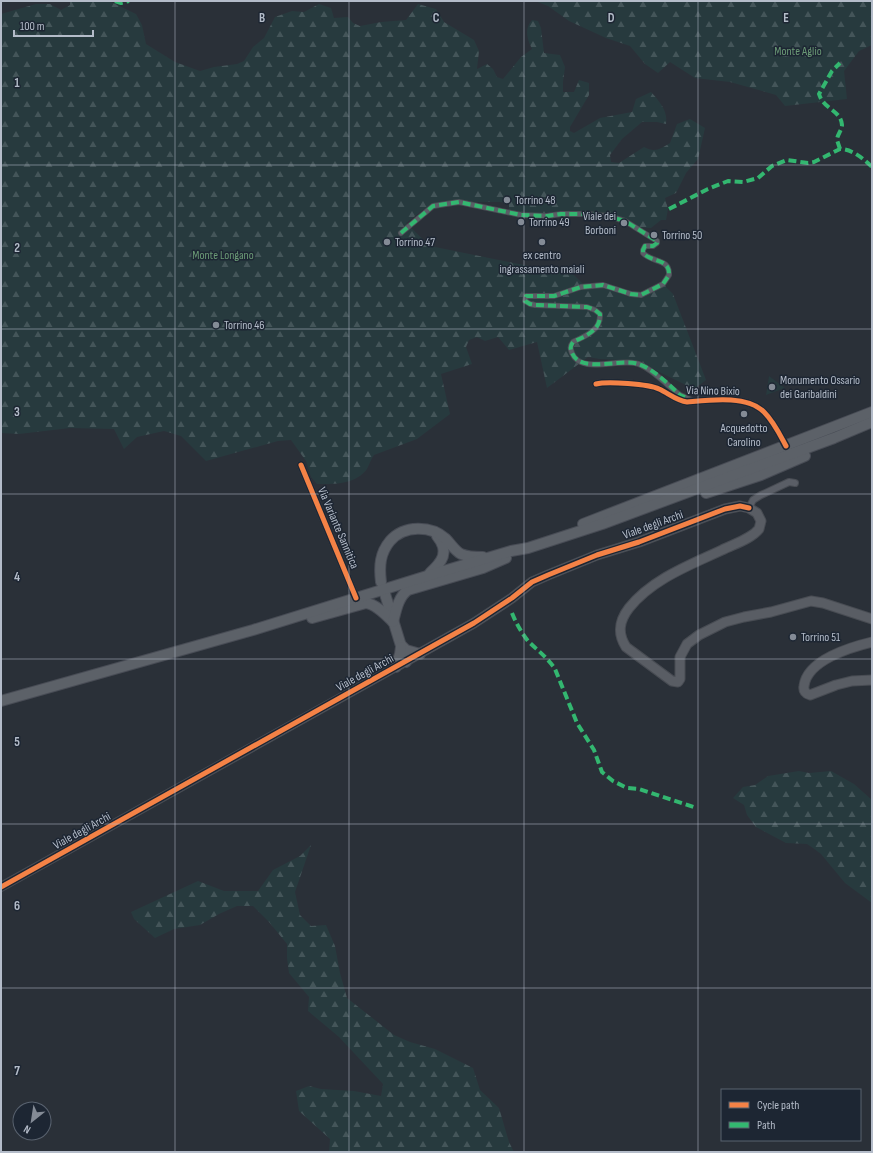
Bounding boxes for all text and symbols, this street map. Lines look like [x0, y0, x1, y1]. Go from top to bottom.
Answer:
text: B [259, 10, 265, 26]
text: C [433, 10, 440, 26]
text: D [608, 10, 615, 26]
text: E [783, 10, 789, 26]
scale bar [14, 12, 93, 38]
text: 100 m [20, 19, 45, 34]
park label: Monte Aglio [774, 44, 822, 59]
text: 1 [14, 75, 20, 91]
place label: Torrino 48 [515, 193, 556, 208]
marker: Torrino 48 [502, 195, 512, 205]
place label: Viale dei Borboni [583, 209, 616, 238]
place label: Torrino 49 [529, 215, 570, 230]
marker: Torrino 49 [516, 217, 526, 227]
marker: Viale dei Borboni [619, 218, 629, 228]
place label: Torrino 50 [662, 228, 702, 243]
marker: Torrino 50 [649, 230, 659, 240]
place label: Torrino 47 [395, 235, 435, 250]
marker: Torrino 47 [382, 237, 392, 247]
marker: ex centro ingrassamento maiali [537, 237, 547, 247]
text: 2 [14, 240, 20, 256]
park label: Monte Longano [192, 248, 254, 263]
place label: ex centro ingrassamento maiali [499, 248, 585, 277]
place label: Torrino 46 [224, 318, 264, 333]
marker: Torrino 46 [211, 320, 221, 330]
place label: Monumento Ossario dei Garibaldini [780, 373, 860, 402]
marker: Monumento Ossario dei Garibaldini [767, 382, 777, 392]
street label: Via Nino Bixio [686, 383, 740, 399]
text: 3 [14, 404, 20, 420]
marker: Acquedotto Carolino [739, 409, 749, 419]
place label: Acquedotto Carolino [719, 421, 768, 450]
street label: Via Variante Sannitica [314, 485, 362, 571]
street label: Viale degli Archi [621, 507, 685, 543]
text: 4 [14, 569, 20, 585]
place label: Torrino 51 [801, 630, 841, 645]
marker: Torrino 51 [788, 632, 798, 642]
street label: Viale degli Archi [334, 651, 396, 695]
text: 5 [14, 734, 20, 750]
street label: Viale degli Archi [51, 809, 113, 853]
text: 6 [14, 898, 20, 914]
text: 7 [14, 1063, 20, 1079]
legend [721, 1089, 861, 1141]
text: Cycle path [757, 1098, 799, 1113]
north arrow [12, 1101, 52, 1141]
text: Path [757, 1118, 775, 1133]
text: N [21, 1122, 33, 1136]

